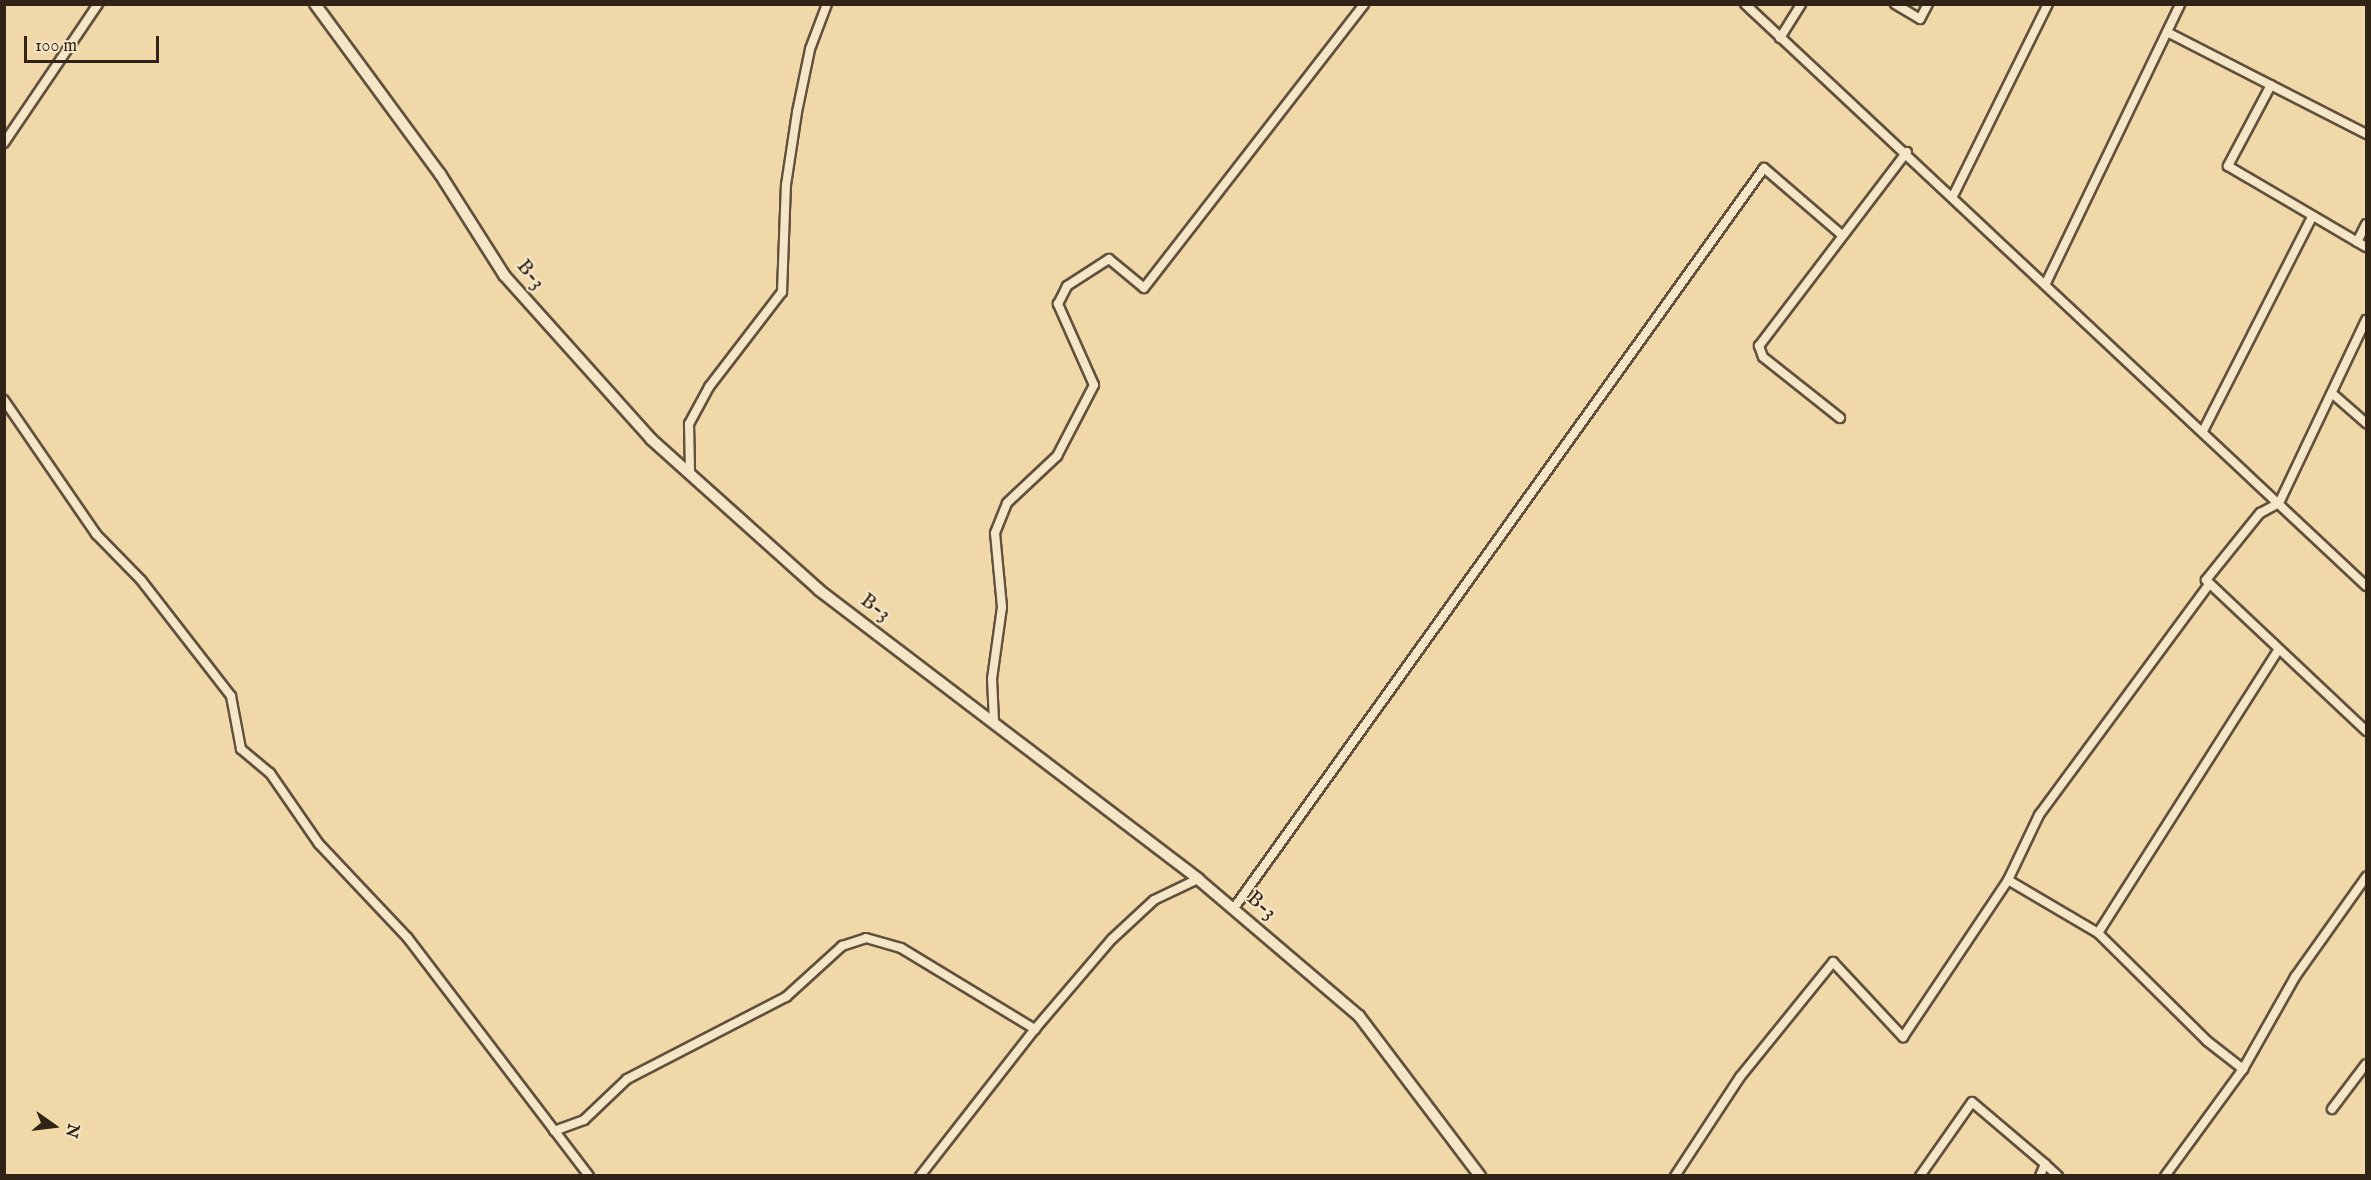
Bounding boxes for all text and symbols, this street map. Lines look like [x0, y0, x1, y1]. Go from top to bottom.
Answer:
scale bar [27, 24, 162, 62]
text: 100 m [35, 35, 77, 58]
street label: B-3 [510, 255, 550, 295]
street label: B-3 [855, 588, 895, 628]
street label: B-3 [1241, 886, 1281, 926]
north arrow [24, 1096, 84, 1156]
text: N [60, 1121, 83, 1139]

